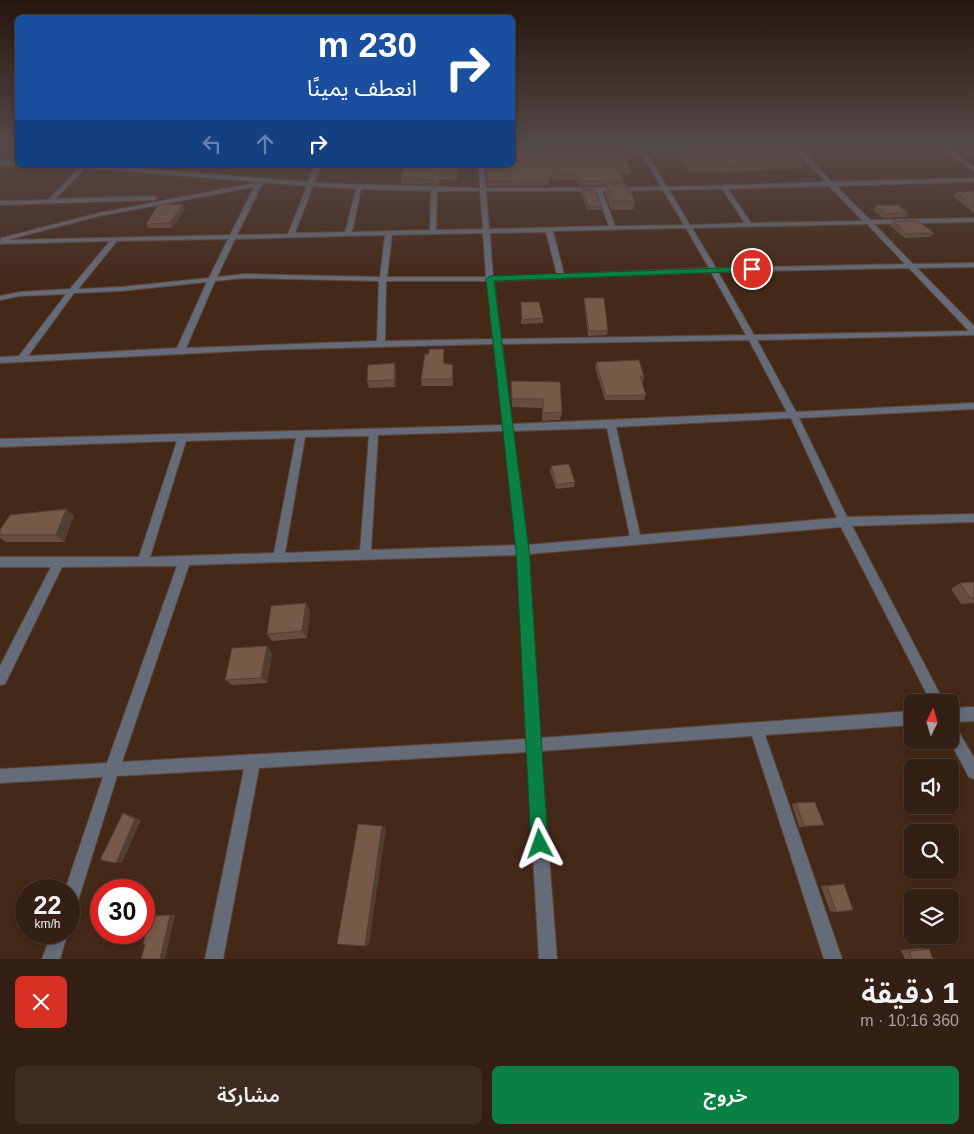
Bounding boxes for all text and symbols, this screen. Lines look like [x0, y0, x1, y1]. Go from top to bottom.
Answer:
text: 230 m [318, 25, 417, 64]
icon: right [435, 35, 500, 100]
text: انعطف يمينًا [307, 76, 417, 101]
icon: left [198, 130, 226, 158]
icon: ahead [251, 130, 279, 158]
icon: right [304, 130, 332, 158]
pin [731, 248, 773, 290]
icon: arrive [738, 255, 766, 283]
north arrow [904, 694, 959, 749]
map controls [904, 694, 959, 944]
button: sound [904, 759, 959, 814]
position arrow [513, 817, 565, 869]
button: search [904, 824, 959, 879]
speed limit sign: 30 [90, 879, 155, 944]
button: layers [904, 889, 959, 944]
text: 22 [34, 891, 61, 919]
text: km/h [34, 917, 61, 931]
button: close [15, 976, 67, 1028]
text: 1 دقيقة [861, 976, 959, 1009]
text: 360 m · 10:16 [860, 1012, 959, 1029]
button: مشاركة [15, 1066, 482, 1124]
button: خروج [492, 1066, 959, 1124]

